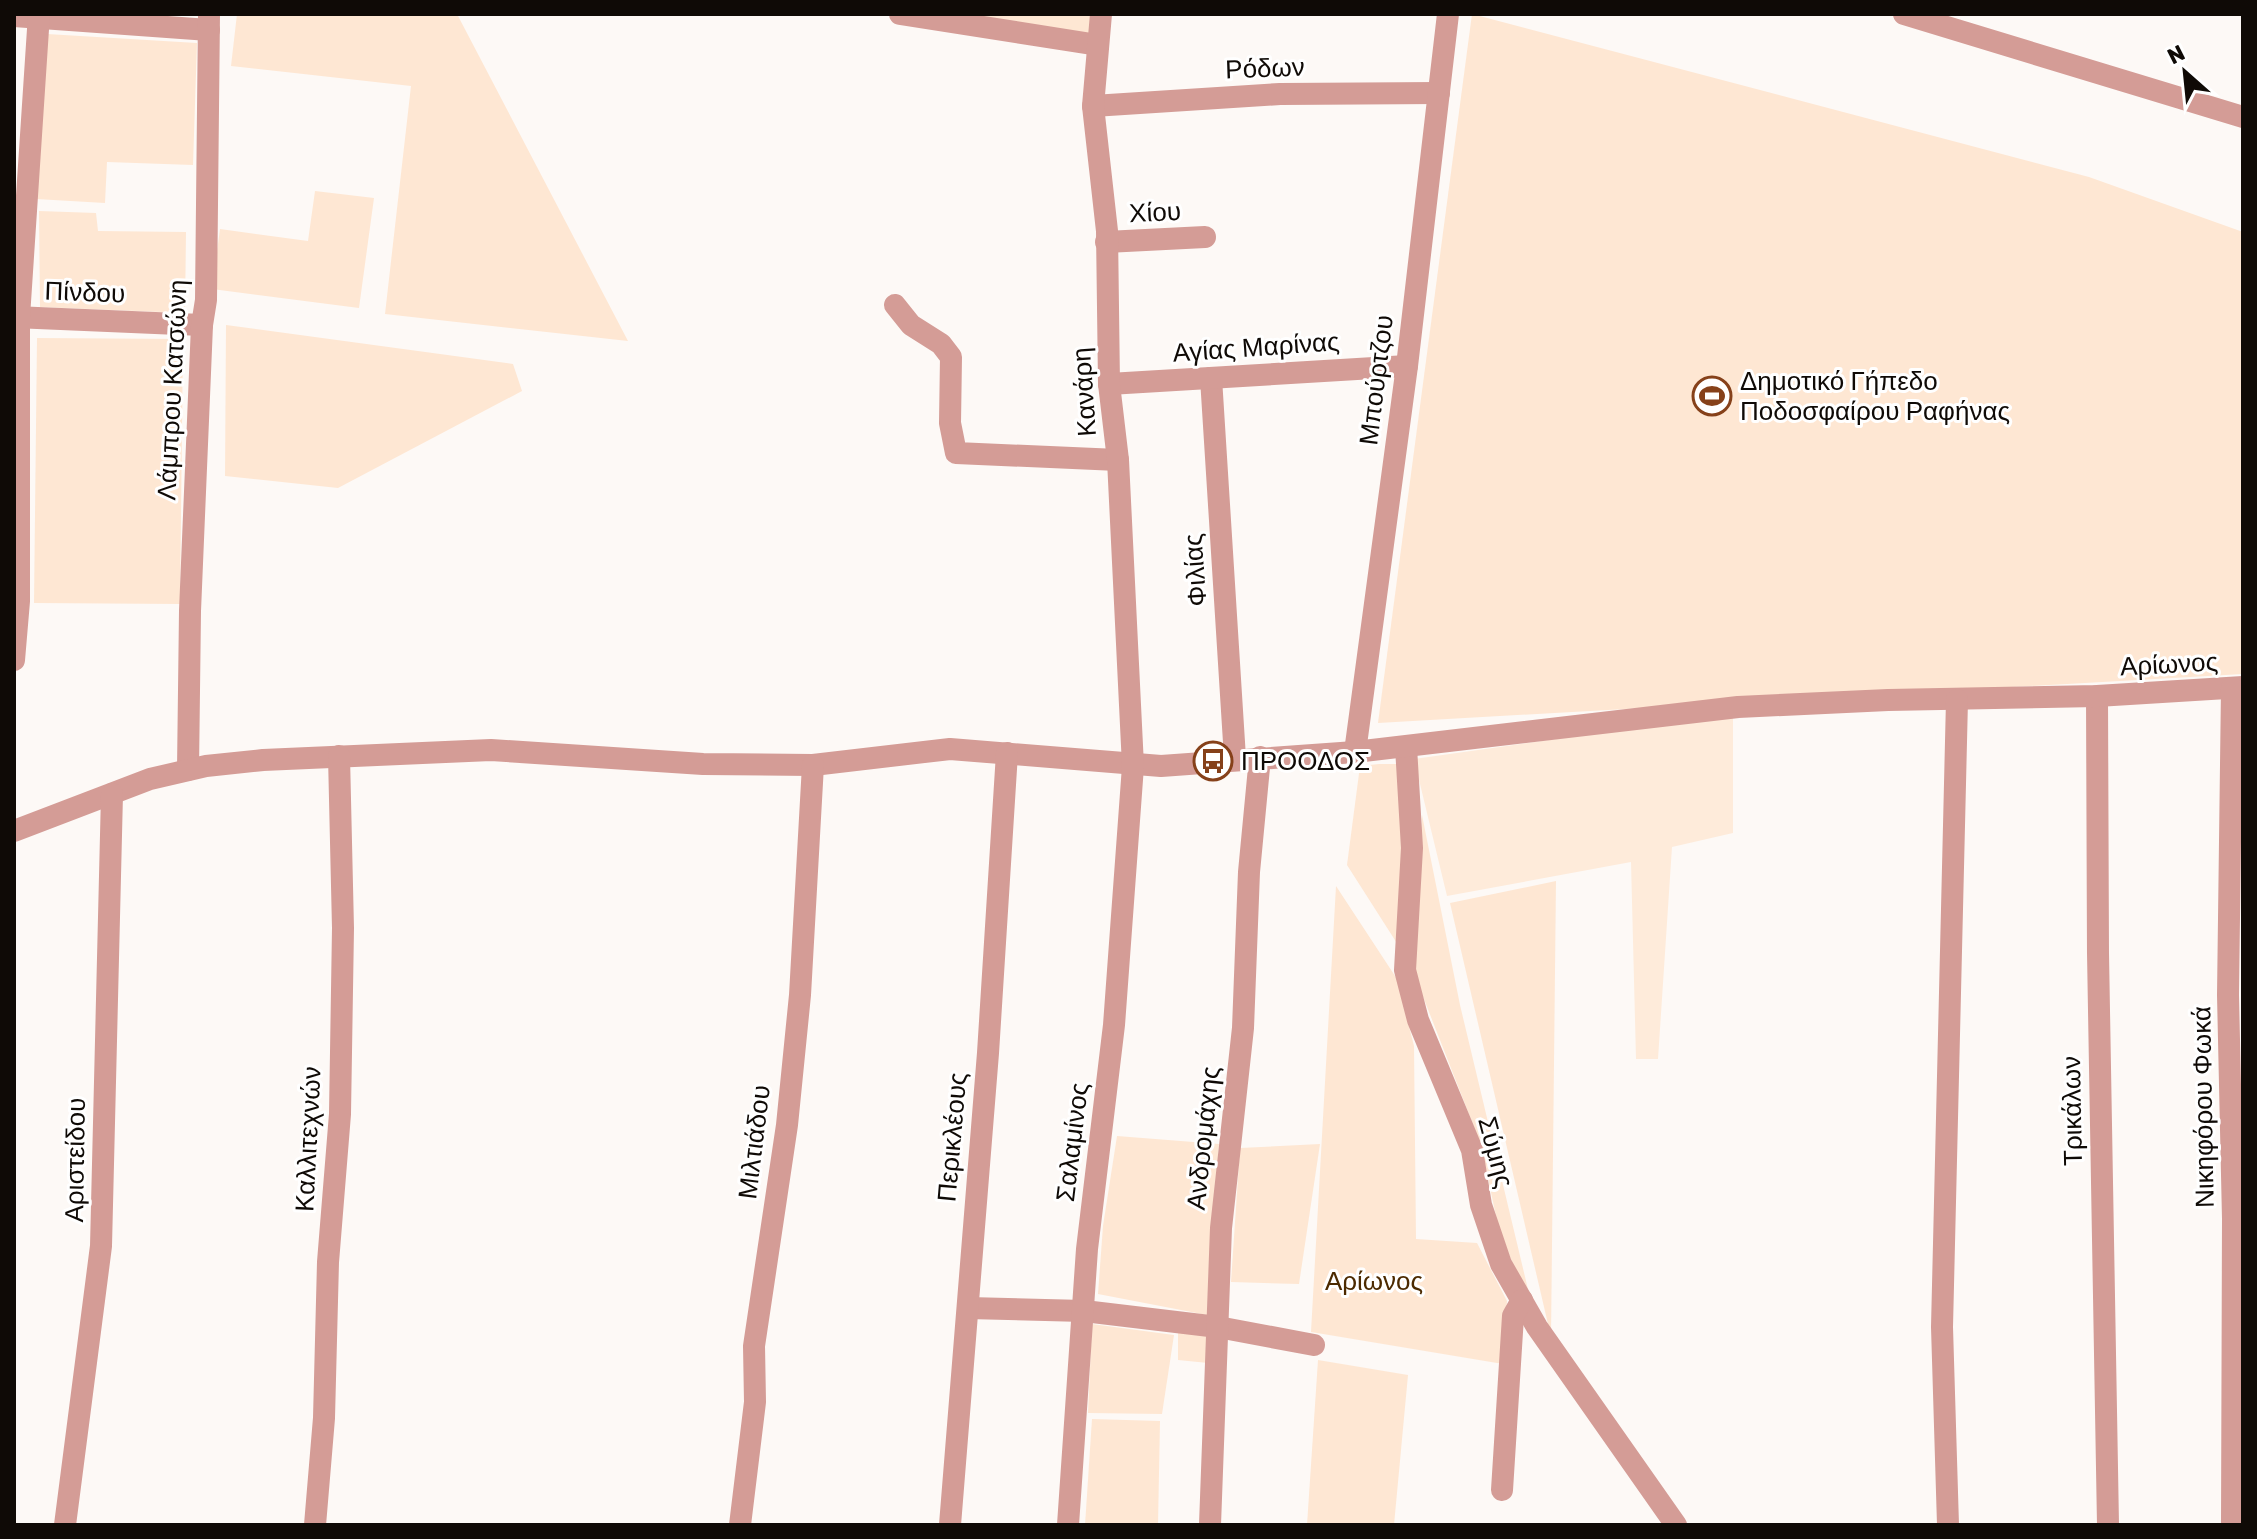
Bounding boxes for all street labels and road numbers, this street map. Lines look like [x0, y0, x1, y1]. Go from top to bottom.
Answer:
street label: Ρόδων [1225, 52, 1305, 85]
street label: Χίου [1128, 196, 1182, 229]
street label: Πίνδου [44, 276, 126, 309]
street label: Λάμπρου Κατσώνη [151, 279, 194, 501]
street label: Μπούρτζου [1353, 313, 1400, 447]
street label: Αγίας Μαρίνας [1171, 326, 1341, 369]
street label: Κανάρη [1066, 346, 1103, 438]
street label: Φιλίας [1177, 533, 1214, 607]
street label: Αρίωνος [2119, 646, 2219, 683]
street label: Νικηφόρου Φωκά [2186, 1006, 2221, 1208]
street label: Τρικάλων [2056, 1056, 2089, 1166]
street label: Καλλιτεχνών [289, 1065, 328, 1213]
street label: Ανδρομάχης [1181, 1065, 1226, 1211]
street label: Περικλέους [931, 1071, 974, 1203]
street label: Σαλαμίνος [1050, 1081, 1095, 1203]
street label: Μιλτιάδου [732, 1083, 777, 1201]
street label: Αριστείδου [59, 1097, 92, 1223]
street label: Σύμης [1471, 1113, 1520, 1191]

